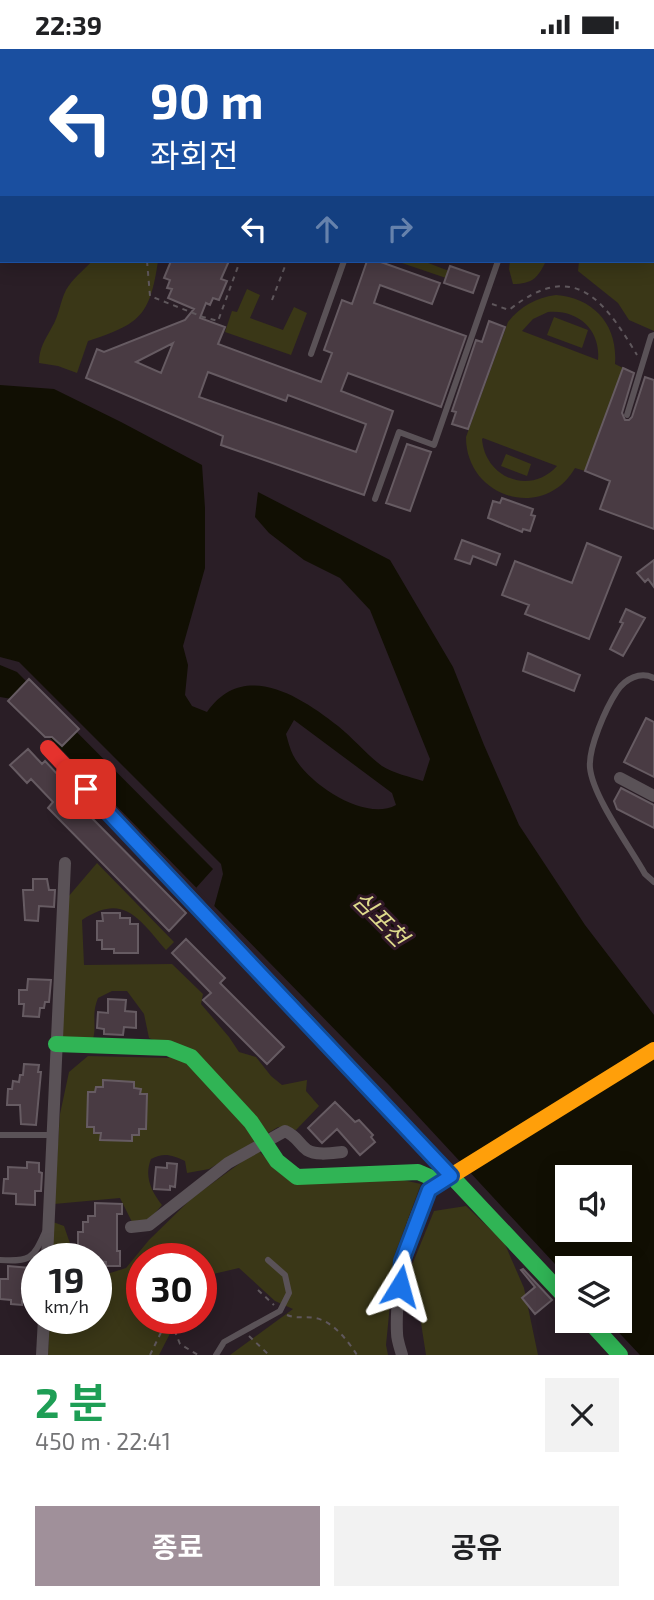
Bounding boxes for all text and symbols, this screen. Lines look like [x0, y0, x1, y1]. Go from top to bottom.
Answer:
text: 22:39 [35, 9, 102, 40]
text: 90 m [150, 70, 264, 129]
icon: left [35, 77, 126, 168]
text: 좌회전 [150, 135, 238, 173]
icon: left [235, 210, 273, 248]
icon: ahead [308, 210, 346, 248]
icon: right [381, 210, 419, 248]
pin [56, 759, 116, 819]
icon: arrive [67, 770, 105, 808]
water label: 심포천 [347, 884, 417, 954]
map controls [555, 1165, 632, 1333]
button: sound [555, 1165, 632, 1242]
speed limit sign: 30 [126, 1243, 217, 1334]
position arrow [363, 1249, 437, 1323]
button: layers [555, 1256, 632, 1333]
text: 19 [49, 1258, 84, 1300]
text: km/h [44, 1295, 89, 1317]
text: 2 분 [35, 1376, 107, 1426]
button: close [545, 1378, 619, 1452]
text: 450 m · 22:41 [35, 1427, 171, 1455]
button: 종료 [35, 1506, 320, 1586]
button: 공유 [334, 1506, 619, 1586]

